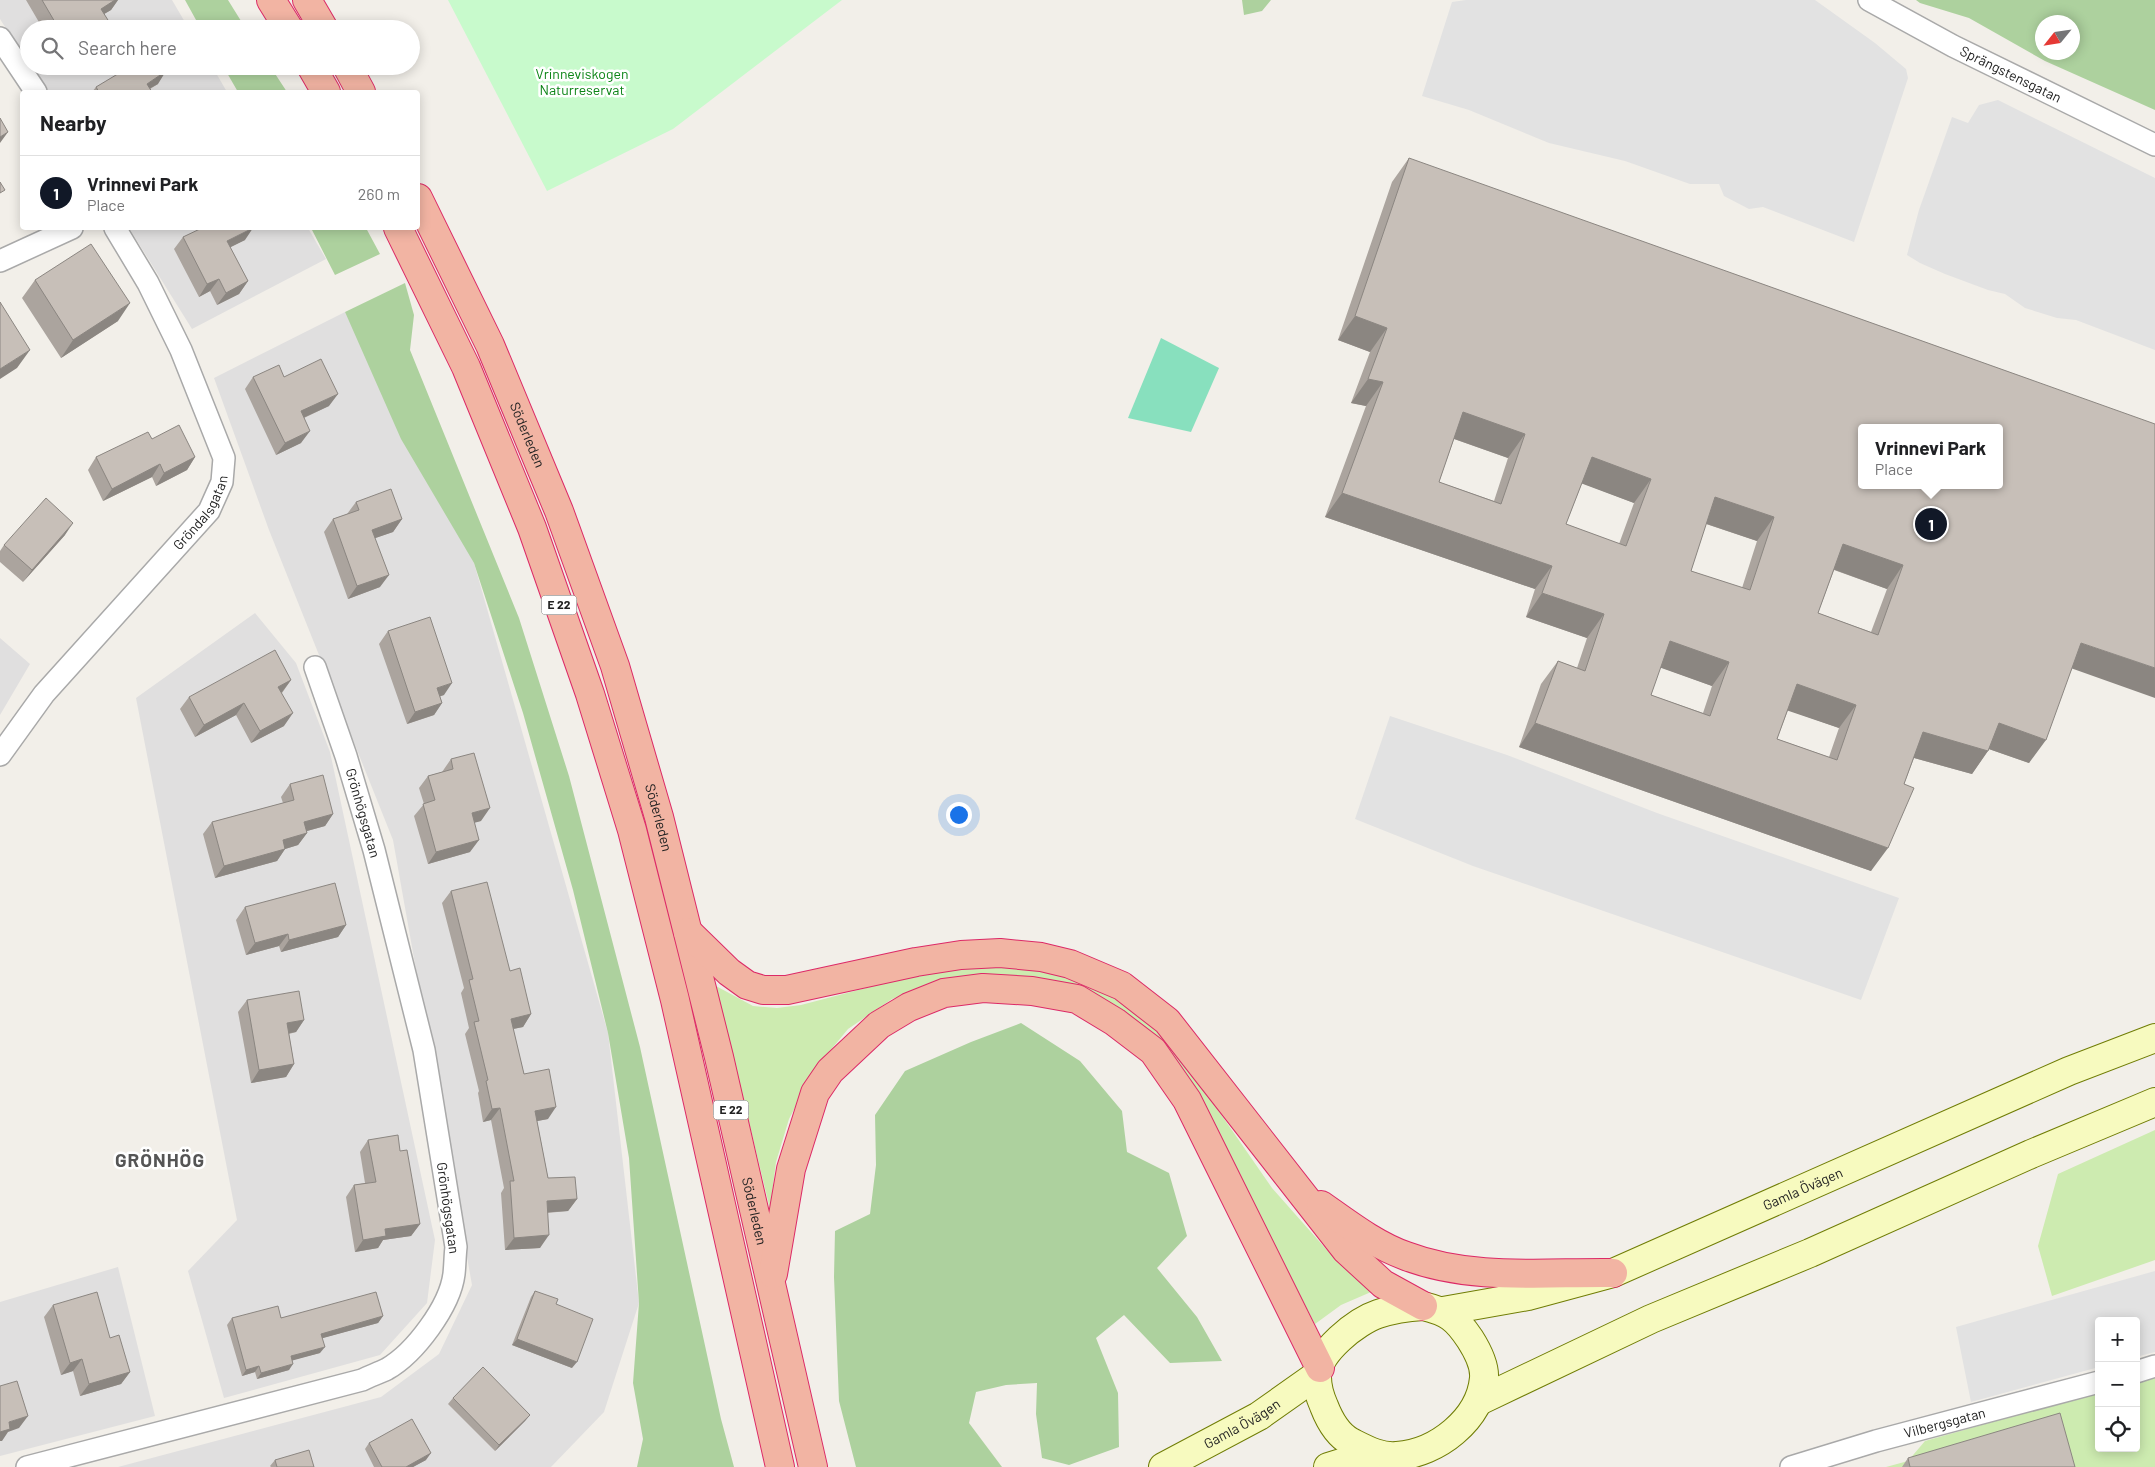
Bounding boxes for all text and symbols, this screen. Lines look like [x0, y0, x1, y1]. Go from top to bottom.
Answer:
north arrow [2035, 15, 2080, 60]
search box [20, 20, 420, 75]
icon: search [38, 34, 66, 62]
text: Search here [78, 36, 177, 59]
street label: Sprängstensgatan [1957, 42, 2064, 106]
park label: Vrinneviskogen Naturreservat [536, 65, 628, 98]
text: Nearby [40, 110, 106, 135]
text: Vrinnevi Park [87, 172, 198, 195]
text: 1 [53, 184, 59, 203]
text: 260 m [358, 184, 400, 203]
text: Place [87, 195, 125, 214]
street label: Söderleden [507, 399, 549, 470]
popup [1858, 424, 2003, 489]
text: Vrinnevi Park [1875, 436, 1986, 459]
text: Place [1875, 459, 1913, 478]
street label: Gröndalsgatan [169, 475, 231, 553]
pin: 1 [1915, 505, 1947, 543]
road number: E 22 [542, 596, 576, 614]
street label: Grönhögsgatan [343, 766, 384, 859]
street label: Söderleden [642, 782, 676, 853]
your location [946, 802, 972, 828]
road number: E 22 [714, 1100, 748, 1120]
district label: GRÖNHÖG [115, 1148, 205, 1171]
street label: Grönhögsgatan [434, 1161, 463, 1255]
street label: Gamla Övägen [1760, 1163, 1845, 1213]
street label: Söderleden [739, 1175, 771, 1247]
map controls [2095, 1317, 2140, 1452]
button: + [2095, 1317, 2140, 1362]
button: − [2095, 1362, 2140, 1407]
street label: Gamla Övägen [1201, 1395, 1283, 1452]
street label: Vilbergsgatan [1902, 1403, 1987, 1441]
button: locate [2095, 1407, 2140, 1452]

